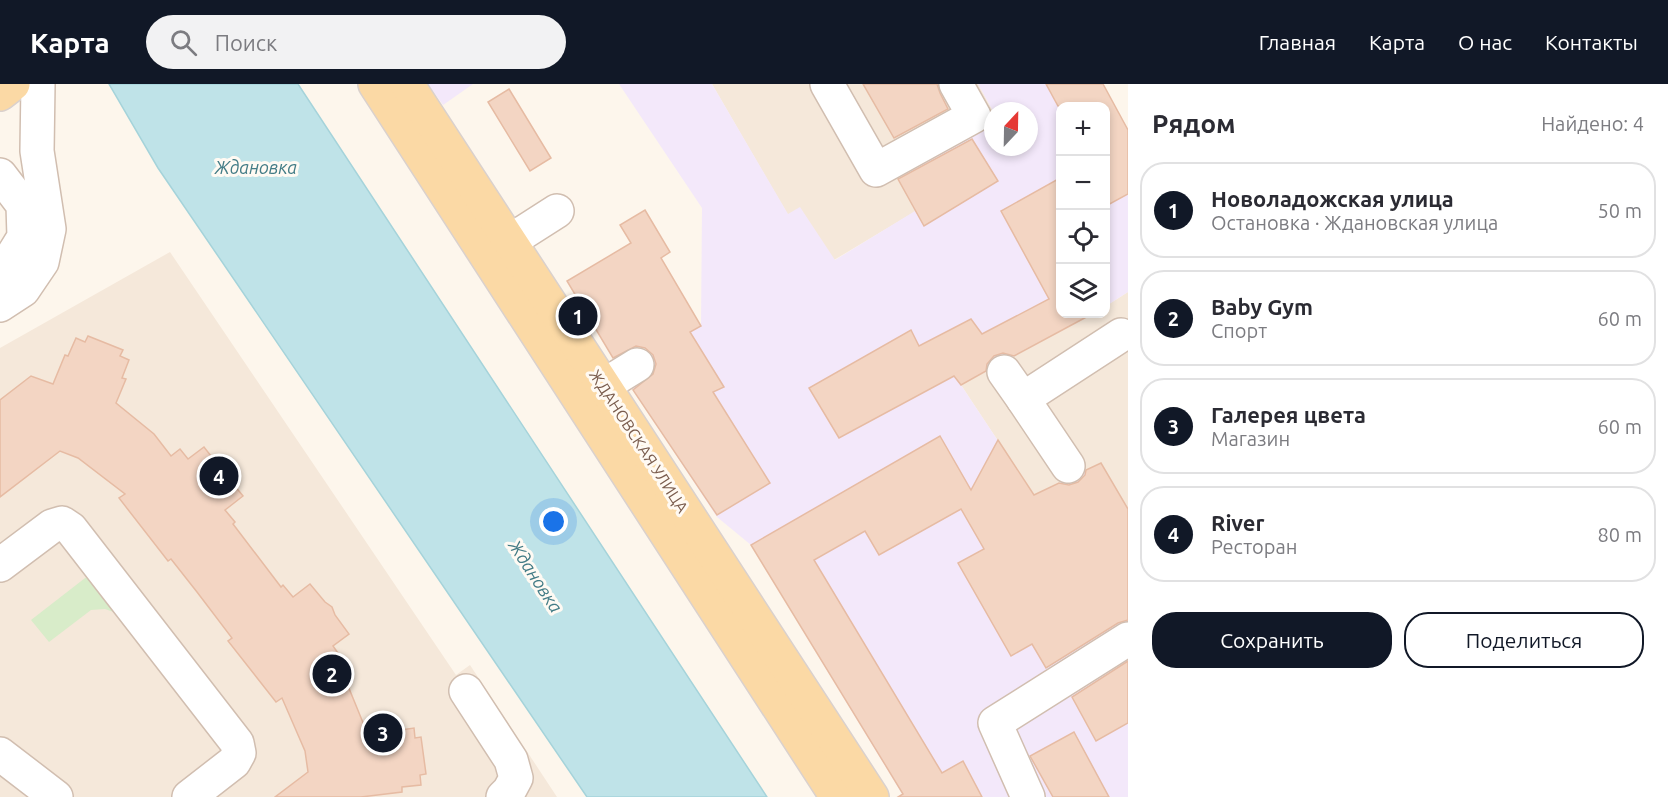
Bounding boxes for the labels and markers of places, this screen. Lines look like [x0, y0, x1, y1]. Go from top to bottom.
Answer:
pin: 1 [558, 294, 598, 338]
pin: 4 [200, 454, 238, 498]
pin: 2 [312, 652, 352, 696]
pin: 3 [364, 710, 403, 756]

